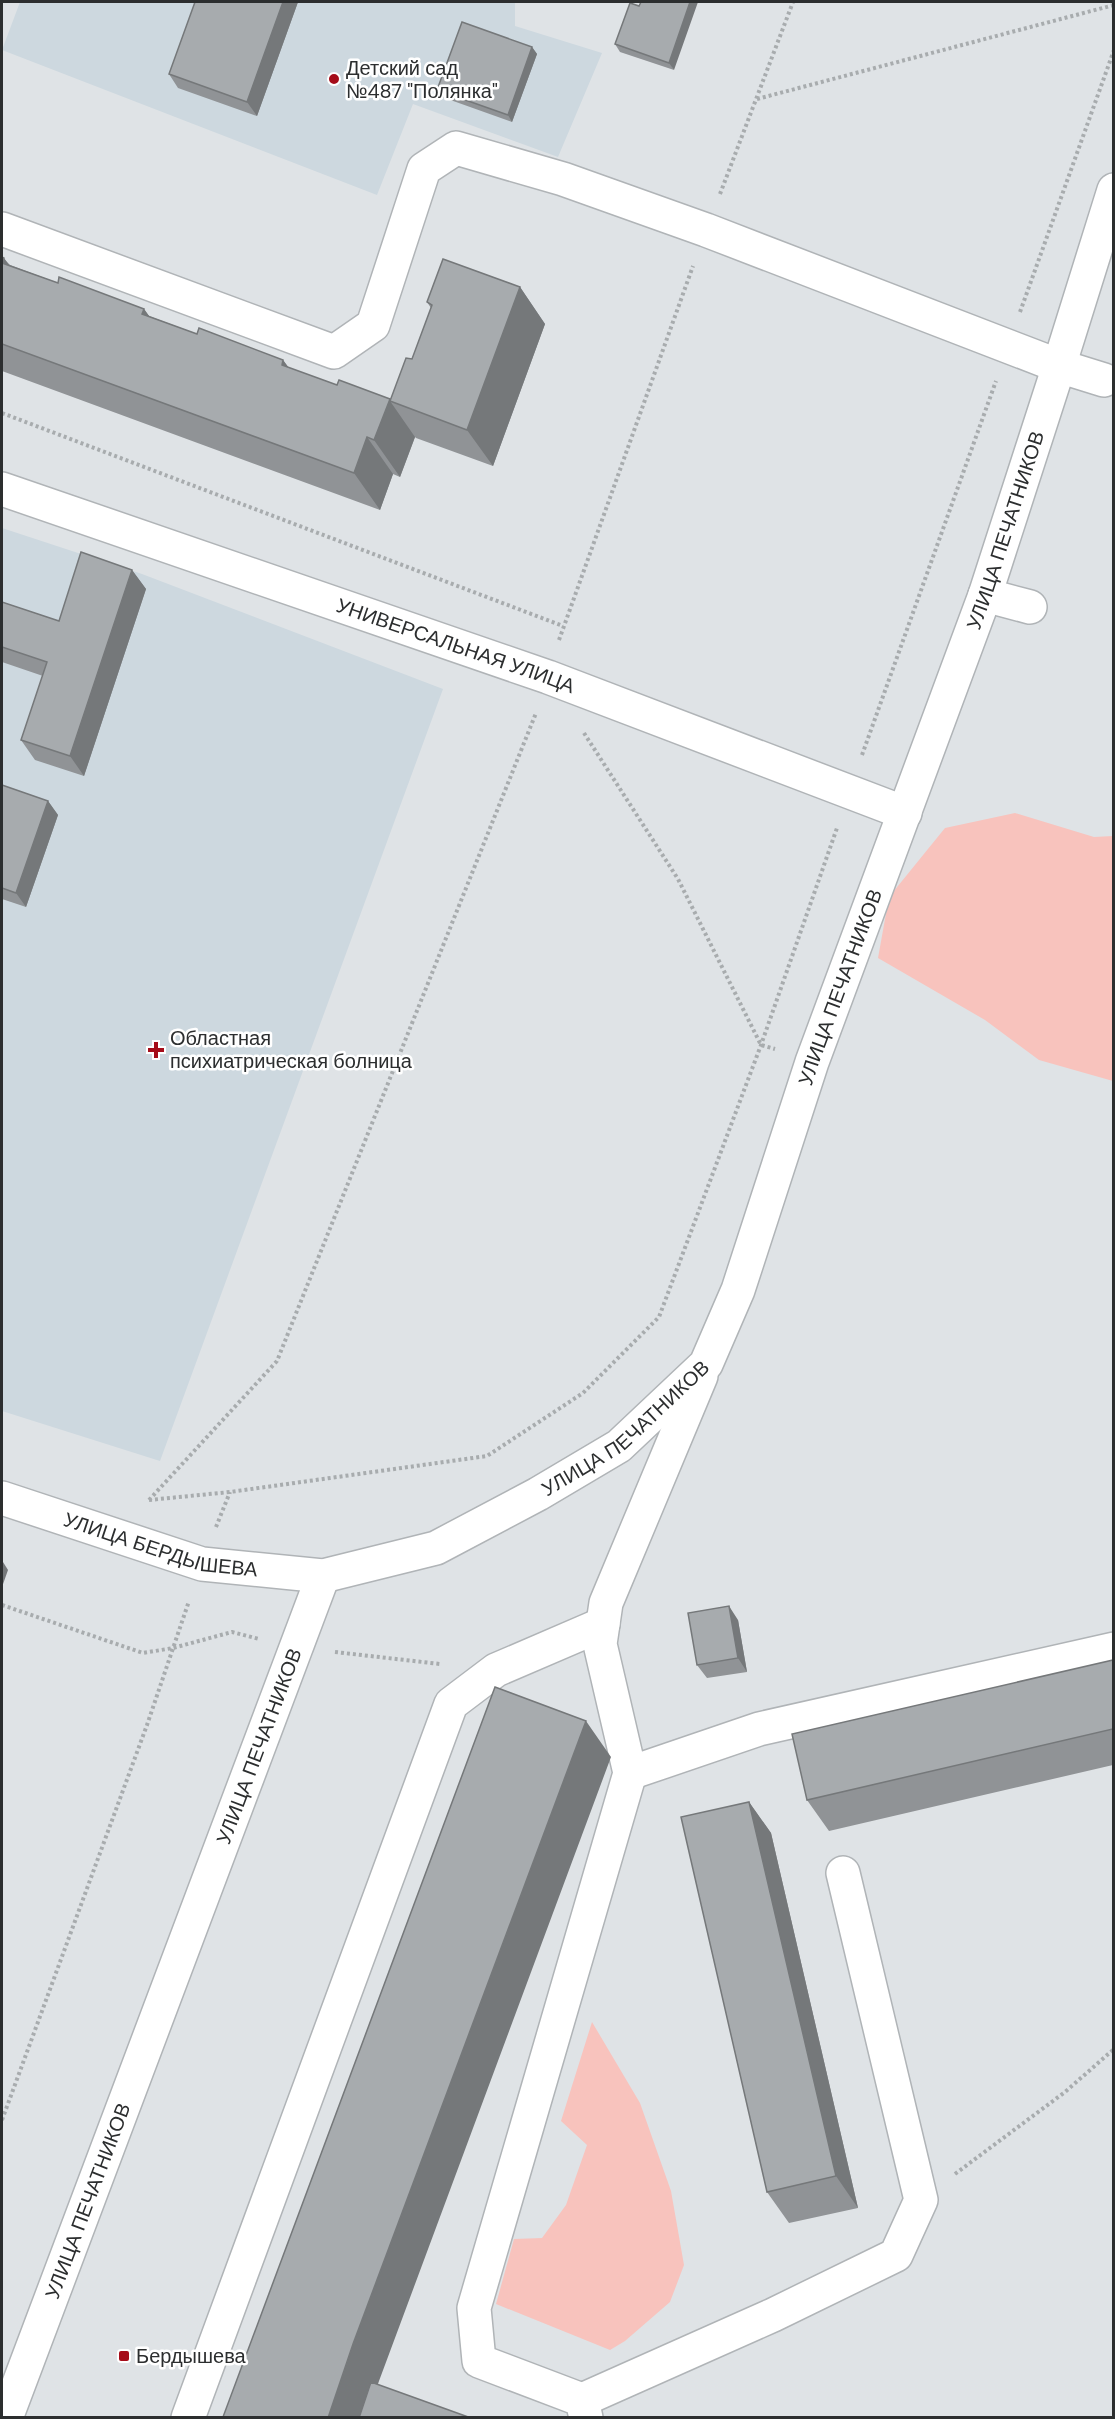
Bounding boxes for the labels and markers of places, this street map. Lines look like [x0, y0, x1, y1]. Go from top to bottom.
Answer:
place label: Детский сад №487 "Полянка" [346, 55, 498, 104]
marker: Детский сад №487 "Полянка" [327, 72, 341, 86]
place label: Областная психиатрическая болница [170, 1025, 413, 1074]
marker: Областная психиатрическая болница [147, 1041, 165, 1059]
place label: Бердышева [136, 2343, 247, 2369]
marker: Бердышева [117, 2349, 131, 2363]

